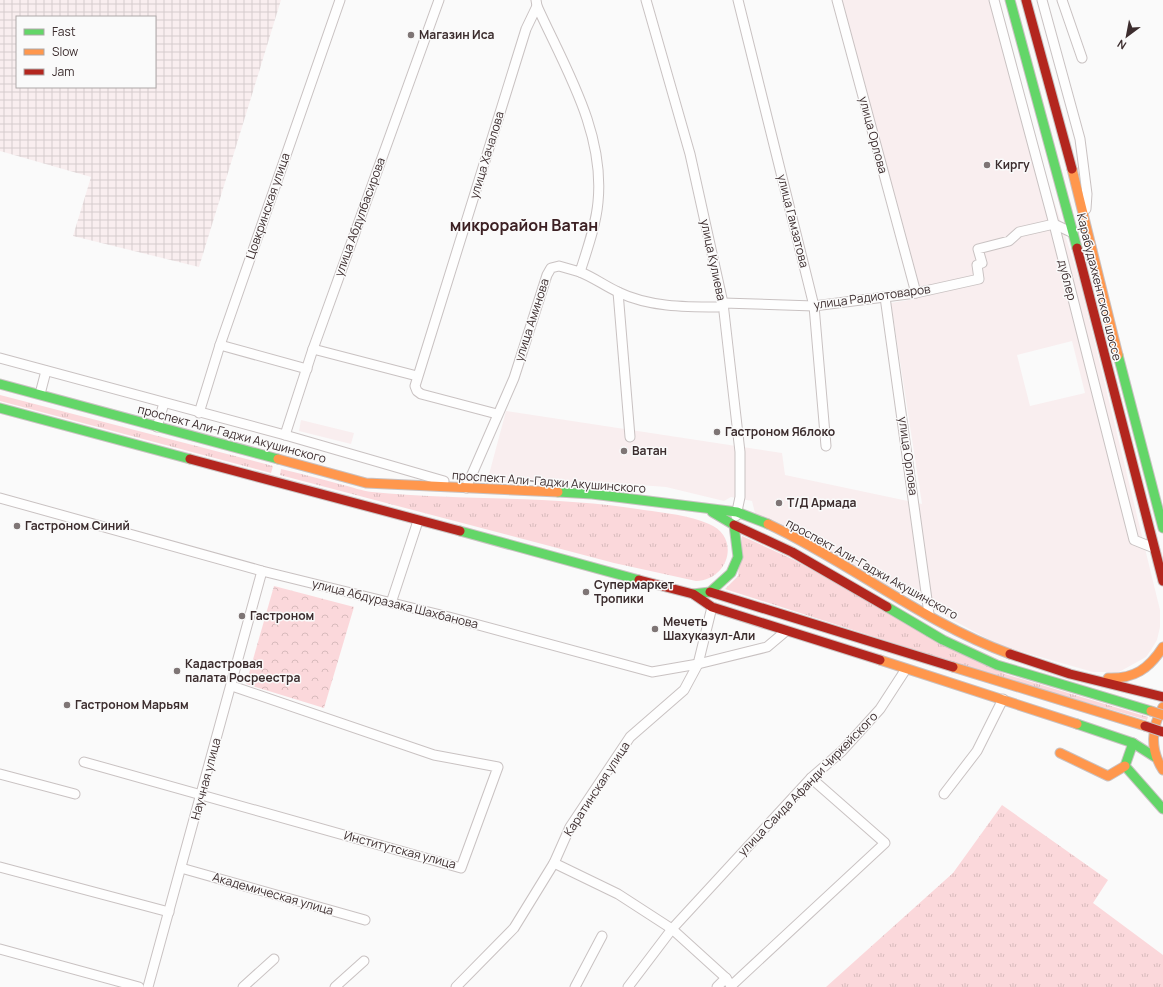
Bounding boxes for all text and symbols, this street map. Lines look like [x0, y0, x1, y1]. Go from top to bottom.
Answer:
legend [16, 16, 156, 88]
north arrow [1107, 16, 1147, 56]
text: Fast [52, 23, 76, 40]
place label: Магазин Иса [419, 26, 495, 43]
marker: Магазин Иса [406, 30, 416, 40]
text: N [1114, 36, 1129, 53]
text: Slow [52, 43, 78, 60]
text: Jam [52, 63, 74, 80]
street label: улица Орлова [855, 94, 892, 175]
street label: улица Хачалова [465, 109, 508, 201]
street label: Цовкринская улица [241, 150, 294, 261]
street label: улица Абдулбасирова [330, 155, 389, 279]
place label: Киргу [995, 156, 1030, 173]
marker: Киргу [982, 160, 992, 170]
street label: улица Гамзатова [774, 172, 813, 269]
street label: Карабудахкентское шоссе [1073, 211, 1126, 363]
district label: микрорайон Ватан [450, 214, 598, 236]
street label: улица Кулиева [697, 218, 730, 302]
street label: дублер [1054, 258, 1081, 302]
street label: улица Аминова [510, 276, 553, 364]
street label: улица Радиотоваров [812, 280, 932, 313]
street label: проспект Али-Гаджи Акушинского [136, 400, 328, 467]
street label: улица Орлова [895, 416, 922, 496]
place label: Гастроном Яблоко [725, 423, 835, 440]
marker: Гастроном Яблоко [712, 427, 722, 437]
place label: Ватан [632, 442, 667, 459]
marker: Ватан [619, 446, 629, 456]
street label: проспект Али-Гаджи Акушинского [452, 466, 647, 497]
place label: Т/Д Армада [787, 494, 857, 511]
marker: Т/Д Армада [774, 498, 784, 508]
street label: проспект Али-Гаджи Акушинского [783, 514, 961, 623]
place label: Гастроном Синий [25, 517, 130, 534]
marker: Гастроном Синий [12, 521, 22, 531]
street label: улица Абдуразака Шахбанова [310, 575, 480, 632]
place label: Супермаркет Тропики [594, 576, 675, 607]
marker: Супермаркет Тропики [581, 587, 591, 597]
place label: Гастроном [250, 607, 314, 624]
marker: Гастроном [237, 611, 247, 621]
place label: Мечеть Шахуказул-Али [663, 613, 755, 644]
marker: Мечеть Шахуказул-Али [650, 624, 660, 634]
place label: Кадастровая палата Росреестра [185, 655, 300, 686]
marker: Кадастровая палата Росреестра [172, 666, 182, 676]
place label: Гастроном Марьям [75, 696, 189, 713]
marker: Гастроном Марьям [62, 700, 72, 710]
street label: улица Саида Афанди Чиркейского [734, 708, 881, 859]
street label: Научная улица [186, 736, 225, 822]
street label: Каратинская улица [560, 738, 634, 839]
street label: Институтская улица [342, 826, 458, 873]
street label: Академическая улица [211, 868, 336, 919]

